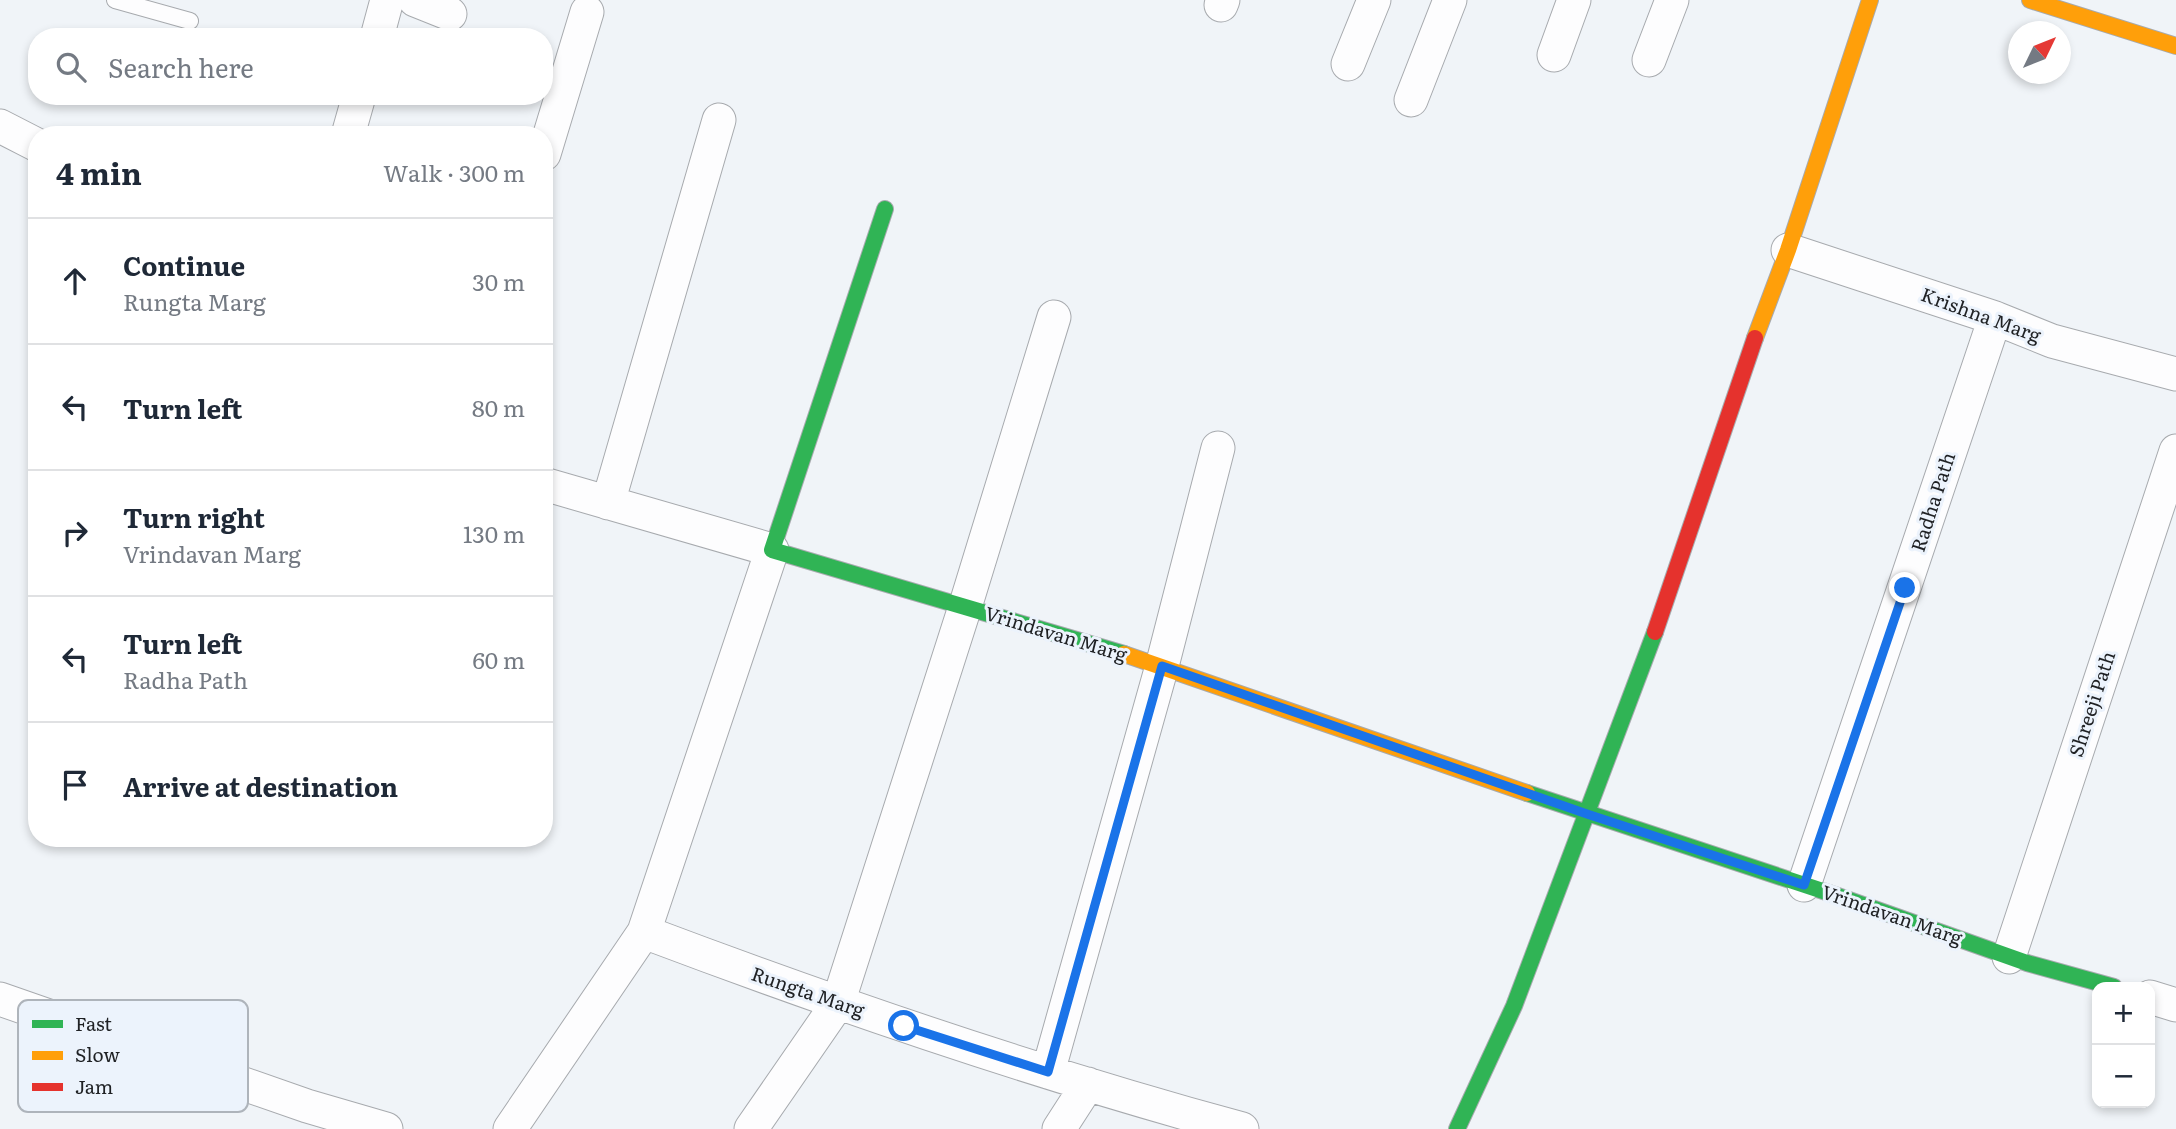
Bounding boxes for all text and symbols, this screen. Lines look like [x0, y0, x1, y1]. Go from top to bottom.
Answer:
north arrow [2008, 21, 2071, 84]
search box [28, 28, 553, 105]
text: Search here [108, 47, 254, 86]
icon: search [52, 48, 90, 86]
text: 4 min [56, 150, 142, 194]
text: Walk · 300 m [383, 155, 525, 189]
text: Continue [123, 245, 245, 284]
icon: ahead [56, 262, 94, 300]
text: 30 m [472, 264, 525, 298]
street label: Krishna Marg [1918, 279, 2045, 349]
text: Rungta Marg [123, 284, 266, 318]
icon: left [56, 388, 94, 426]
text: Turn left [123, 388, 242, 427]
text: 80 m [472, 390, 525, 424]
street label: Radha Path [1903, 448, 1961, 555]
text: Turn right [123, 497, 265, 536]
icon: right [56, 514, 94, 552]
text: 130 m [463, 516, 525, 550]
text: Vrindavan Marg [123, 536, 301, 570]
route end [1889, 572, 1920, 603]
street label: Vrindavan Marg [982, 598, 1131, 668]
text: Turn left [123, 623, 242, 662]
icon: left [56, 640, 94, 678]
text: 60 m [472, 642, 525, 676]
street label: Shreeji Path [2061, 647, 2121, 760]
text: Radha Path [123, 662, 248, 696]
icon: arrive [56, 766, 94, 804]
text: Arrive at destination [123, 766, 398, 805]
street label: Vrindavan Marg [1818, 877, 1967, 951]
street label: Rungta Marg [748, 959, 869, 1024]
map controls [2092, 982, 2155, 1108]
button: + [2092, 982, 2155, 1045]
legend [18, 1000, 248, 1112]
text: Fast [75, 1009, 112, 1037]
route start [888, 1010, 919, 1041]
text: Slow [75, 1040, 120, 1068]
button: − [2092, 1045, 2155, 1108]
text: Jam [75, 1072, 113, 1100]

